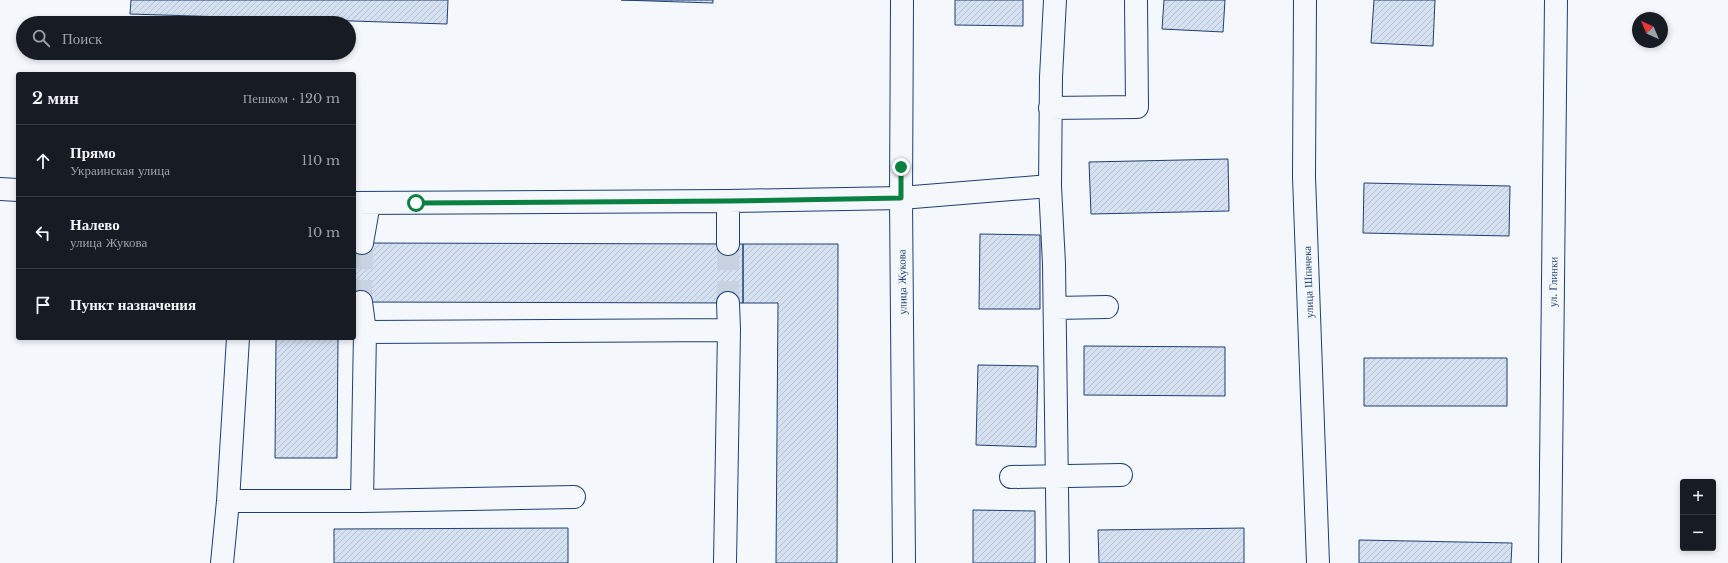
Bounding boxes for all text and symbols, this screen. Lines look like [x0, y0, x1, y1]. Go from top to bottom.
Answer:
north arrow [1632, 12, 1668, 48]
search box [16, 16, 356, 60]
icon: search [30, 27, 52, 49]
text: Поиск [62, 29, 102, 48]
text: 2 мин [32, 88, 79, 109]
text: Пешком · 120 m [243, 90, 340, 107]
text: Прямо [70, 143, 116, 162]
icon: ahead [32, 150, 54, 172]
text: 110 m [301, 152, 340, 169]
route end [892, 158, 910, 176]
text: Украинская улица [70, 162, 170, 179]
route start [407, 194, 425, 212]
text: Налево [70, 215, 120, 234]
icon: left [32, 222, 54, 244]
text: 10 m [307, 224, 340, 241]
text: улица Жукова [70, 234, 147, 251]
street label: улица Шпачека [1300, 246, 1316, 318]
street label: улица Жукова [894, 249, 910, 315]
street label: ул. Глинки [1546, 256, 1560, 307]
icon: arrive [32, 294, 54, 316]
text: Пункт назначения [70, 295, 196, 314]
map controls [1680, 479, 1716, 551]
button: + [1680, 479, 1716, 515]
button: − [1680, 515, 1716, 551]

